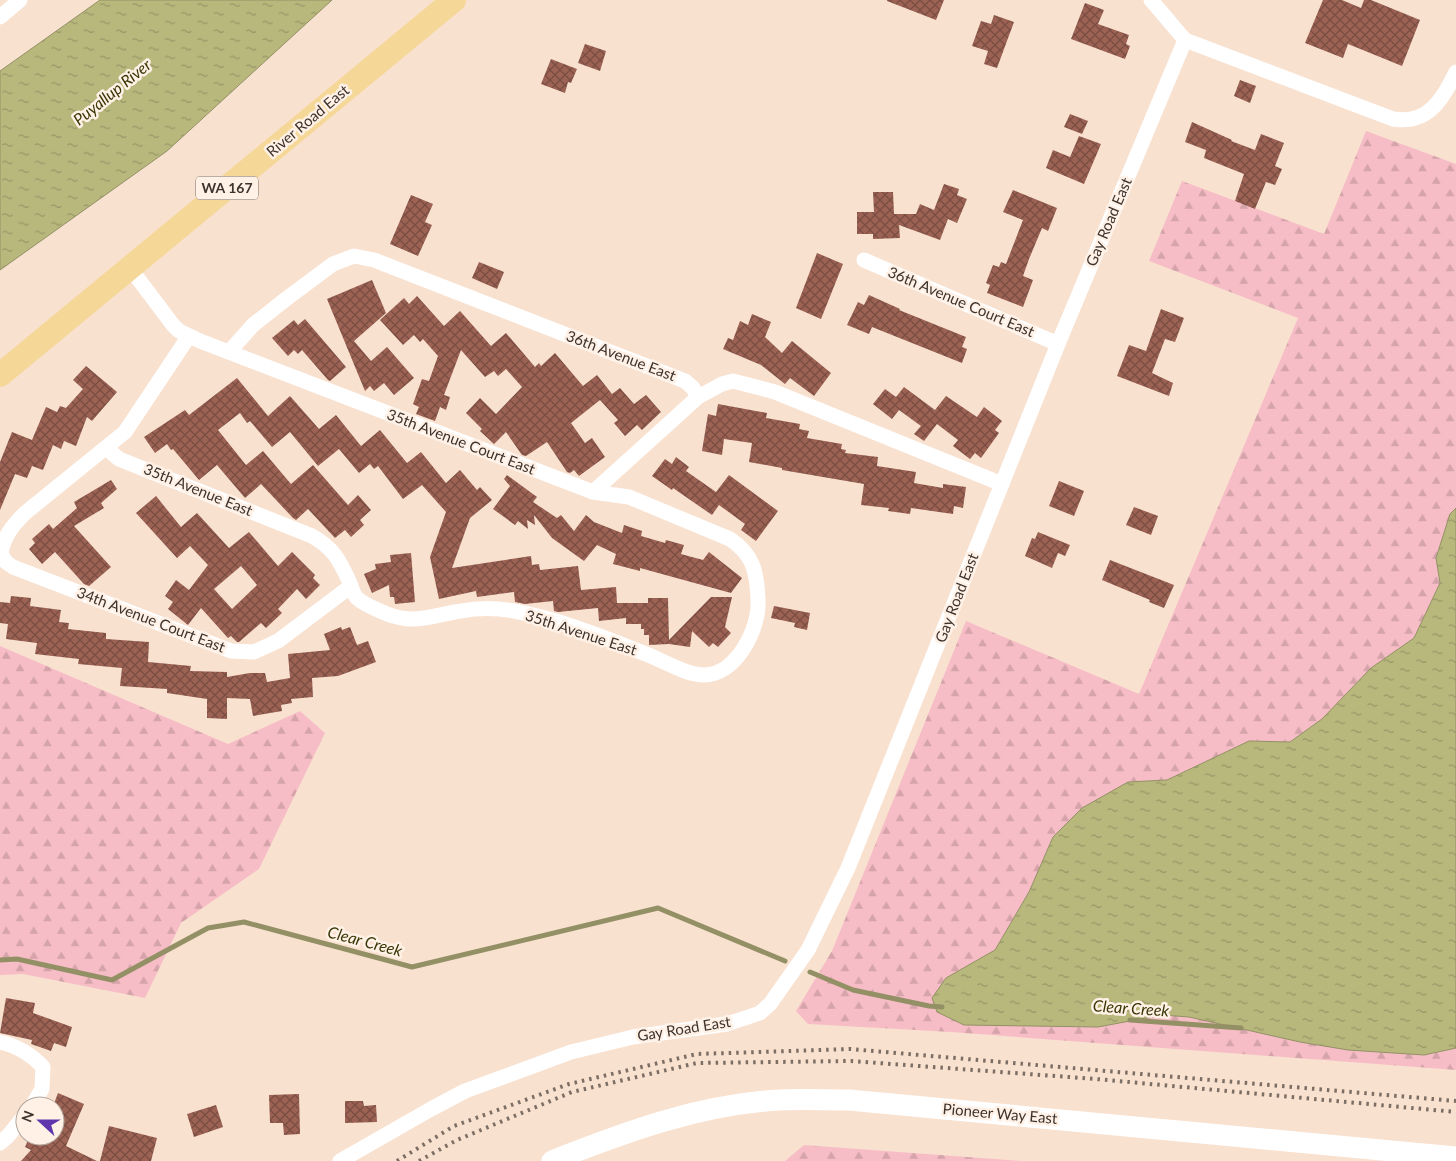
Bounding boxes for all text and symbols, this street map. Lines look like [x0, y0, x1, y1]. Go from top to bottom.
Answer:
water label: Puyallup River [69, 54, 155, 129]
street label: River Road East [262, 80, 353, 160]
street label: Gay Road East [1081, 174, 1135, 269]
road number: WA 167 [196, 177, 258, 200]
street label: 36th Avenue Court East [885, 262, 1038, 340]
street label: 36th Avenue East [564, 326, 679, 384]
street label: 35th Avenue Court East [385, 404, 539, 478]
street label: 35th Avenue East [141, 459, 256, 519]
street label: Gay Road East [931, 550, 982, 645]
street label: 34th Avenue Court East [75, 582, 229, 656]
street label: 35th Avenue East [523, 606, 640, 659]
water label: Clear Creek [326, 921, 405, 960]
water label: Clear Creek [1092, 995, 1170, 1020]
street label: Gay Road East [636, 1012, 732, 1044]
north arrow [15, 1096, 65, 1146]
street label: Pioneer Way East [942, 1099, 1059, 1127]
text: N [18, 1108, 37, 1124]

